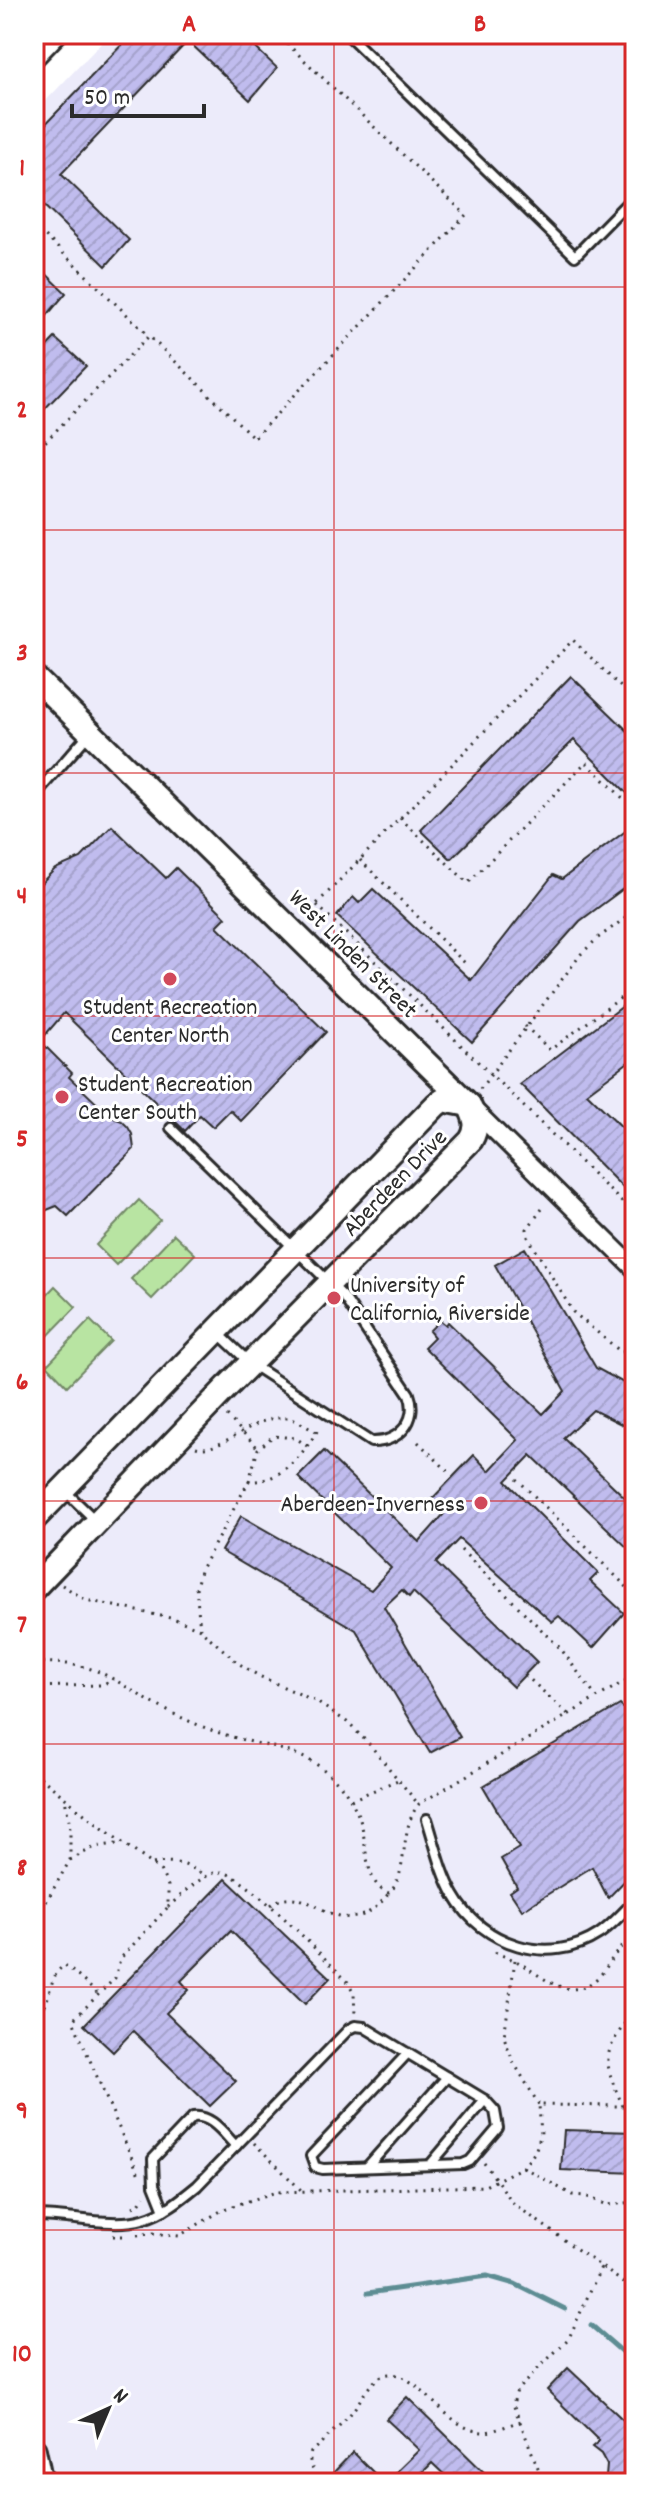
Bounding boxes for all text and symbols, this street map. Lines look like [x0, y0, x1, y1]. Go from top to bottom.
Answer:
text: A [182, 7, 196, 44]
text: B [474, 7, 486, 44]
scale bar [72, 68, 204, 118]
text: 50 m [84, 82, 130, 116]
text: 1 [19, 151, 25, 188]
text: 2 [16, 393, 28, 430]
text: 3 [16, 636, 28, 673]
text: 4 [17, 879, 27, 916]
street label: West Linden Street [279, 883, 424, 1028]
marker: Student Recreation Center North [161, 970, 179, 988]
place label: Student Recreation Center North [83, 992, 257, 1054]
place label: Student Recreation Center South [78, 1069, 253, 1131]
marker: Student Recreation Center South [53, 1088, 71, 1106]
text: 5 [16, 1122, 28, 1159]
street label: Aberdeen Drive [336, 1123, 456, 1246]
place label: University of California, Riverside [350, 1270, 530, 1332]
marker: University of California, Riverside [325, 1289, 343, 1307]
text: 6 [16, 1365, 28, 1402]
place label: Aberdeen-Inverness [281, 1489, 465, 1523]
marker: Aberdeen-Inverness [472, 1494, 490, 1512]
text: 7 [17, 1608, 27, 1645]
text: 8 [17, 1851, 27, 1888]
text: 9 [16, 2094, 28, 2131]
text: 10 [12, 2337, 32, 2374]
north arrow [68, 2369, 148, 2449]
text: N [105, 2382, 134, 2412]

